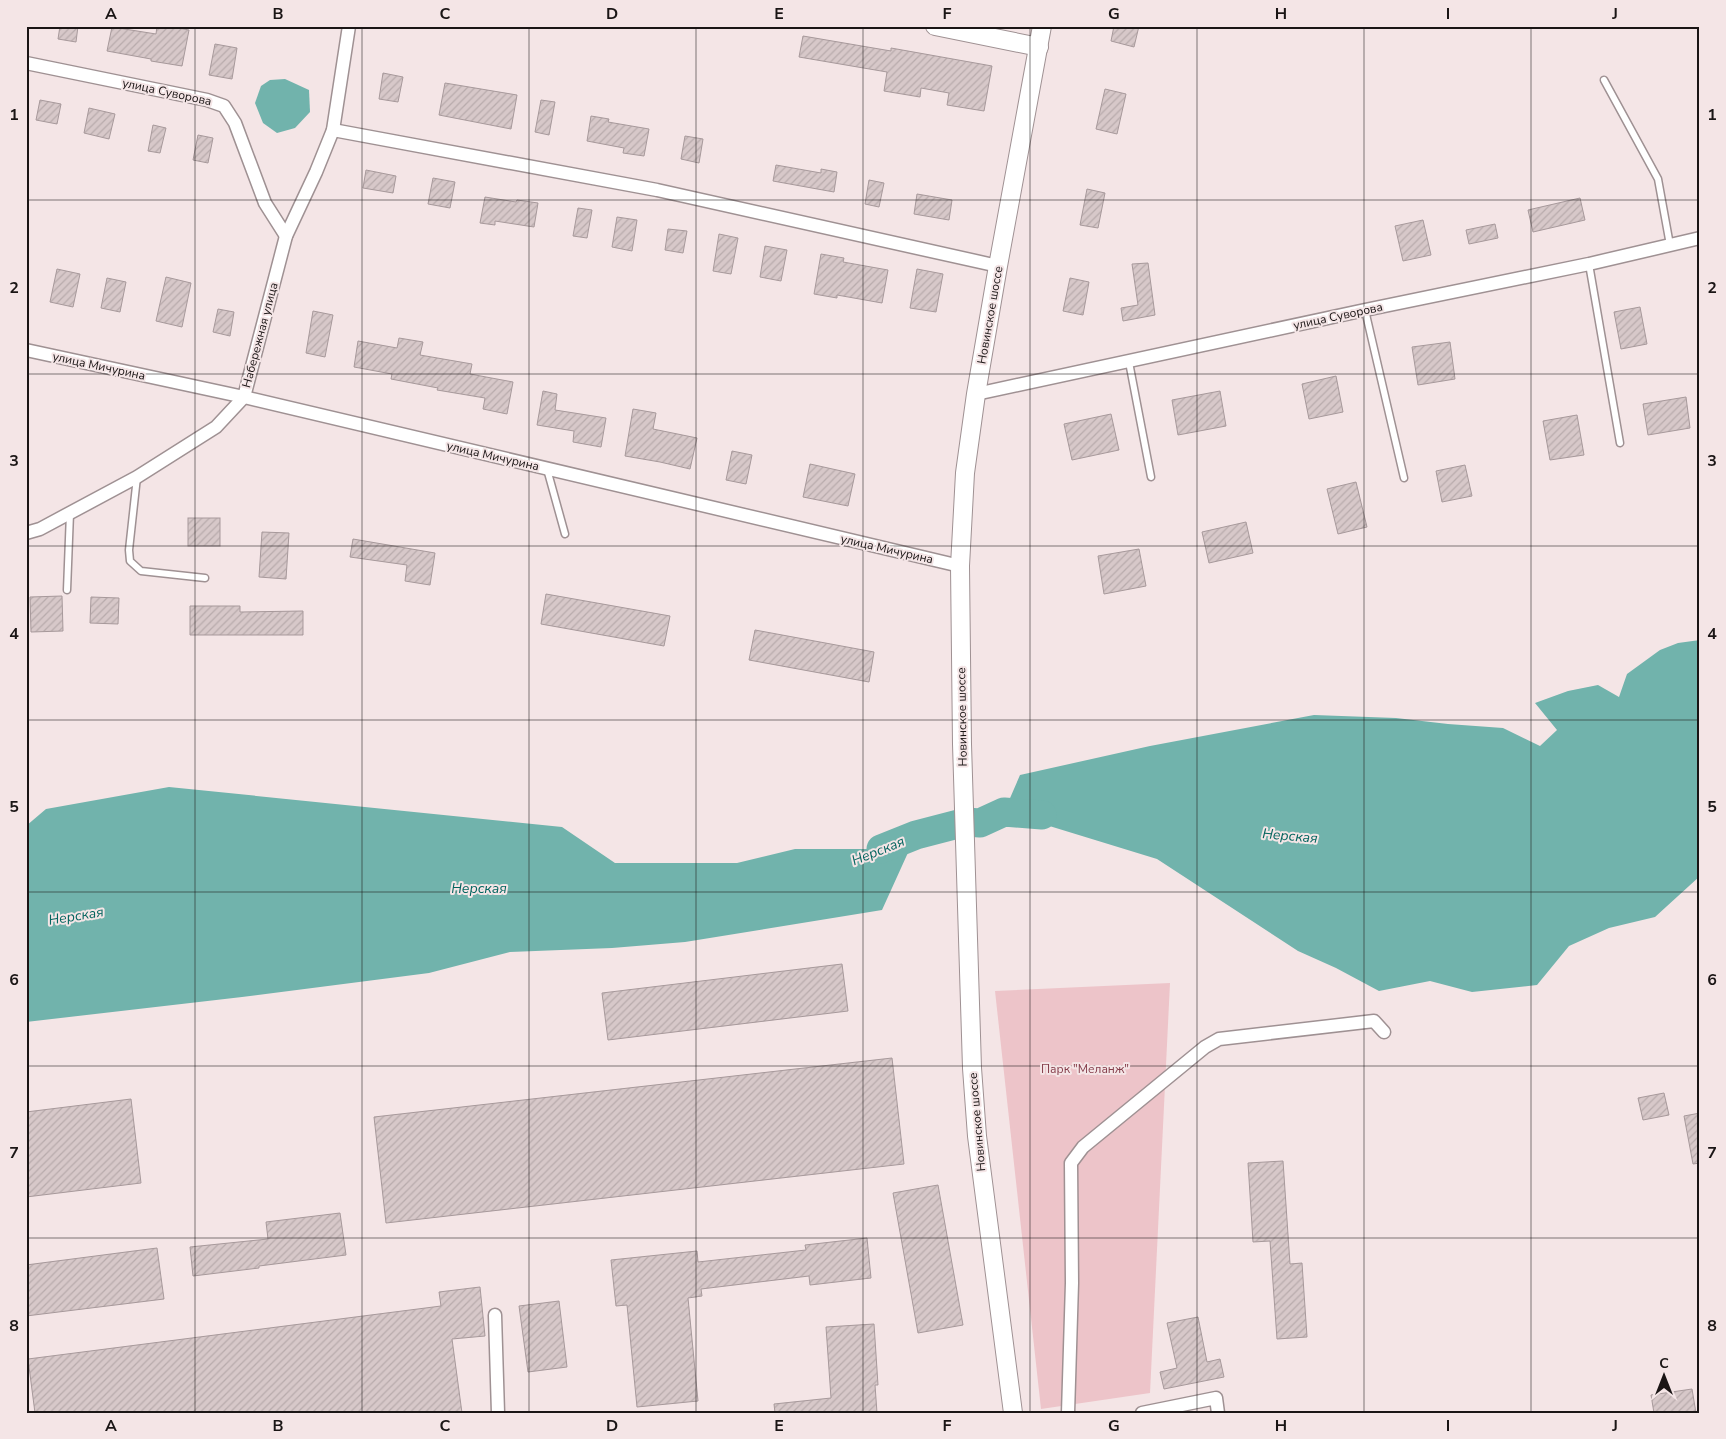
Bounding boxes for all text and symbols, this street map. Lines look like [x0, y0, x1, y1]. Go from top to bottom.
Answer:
text: A [105, 3, 117, 25]
text: B [272, 3, 284, 25]
text: C [440, 3, 451, 25]
text: D [606, 3, 618, 25]
text: E [774, 3, 784, 25]
text: F [943, 3, 952, 25]
text: G [1108, 3, 1120, 25]
text: H [1275, 3, 1287, 25]
text: I [1446, 3, 1450, 25]
text: J [1611, 3, 1618, 25]
street label: улица Суворова [121, 75, 213, 109]
text: 1 [9, 104, 19, 126]
text: 1 [1707, 104, 1717, 126]
street label: Новинское шоссе [974, 265, 1006, 365]
text: 2 [9, 277, 19, 299]
text: 2 [1707, 277, 1717, 299]
street label: Набережная улица [238, 281, 282, 389]
street label: улица Суворова [1292, 299, 1384, 333]
street label: улица Мичурина [51, 348, 147, 384]
street label: улица Мичурина [445, 438, 541, 474]
text: 3 [9, 450, 19, 472]
text: 3 [1707, 450, 1717, 472]
street label: улица Мичурина [839, 531, 935, 567]
text: 4 [9, 623, 19, 645]
text: 4 [1707, 623, 1717, 645]
street label: Новинское шоссе [953, 667, 971, 767]
text: 5 [9, 796, 19, 818]
text: 5 [1707, 796, 1717, 818]
water label: Нерская [1261, 824, 1319, 848]
water label: Нерская [849, 832, 907, 870]
water label: Нерская [451, 879, 507, 898]
water label: Нерская [47, 902, 105, 930]
text: 6 [9, 969, 19, 991]
text: 6 [1707, 969, 1717, 991]
park label: Парк "Меланж" [1041, 1061, 1129, 1077]
street label: Новинское шоссе [965, 1072, 989, 1172]
text: 7 [9, 1142, 19, 1164]
text: 7 [1707, 1142, 1717, 1164]
text: 8 [9, 1315, 19, 1337]
text: 8 [1707, 1315, 1717, 1337]
north arrow [1638, 1352, 1688, 1402]
text: С [1659, 1354, 1669, 1373]
text: A [105, 1415, 117, 1437]
text: B [272, 1415, 284, 1437]
text: C [440, 1415, 451, 1437]
text: D [606, 1415, 618, 1437]
text: E [774, 1415, 784, 1437]
text: F [943, 1415, 952, 1437]
text: G [1108, 1415, 1120, 1437]
text: H [1275, 1415, 1287, 1437]
text: I [1446, 1415, 1450, 1437]
text: J [1611, 1415, 1618, 1437]

